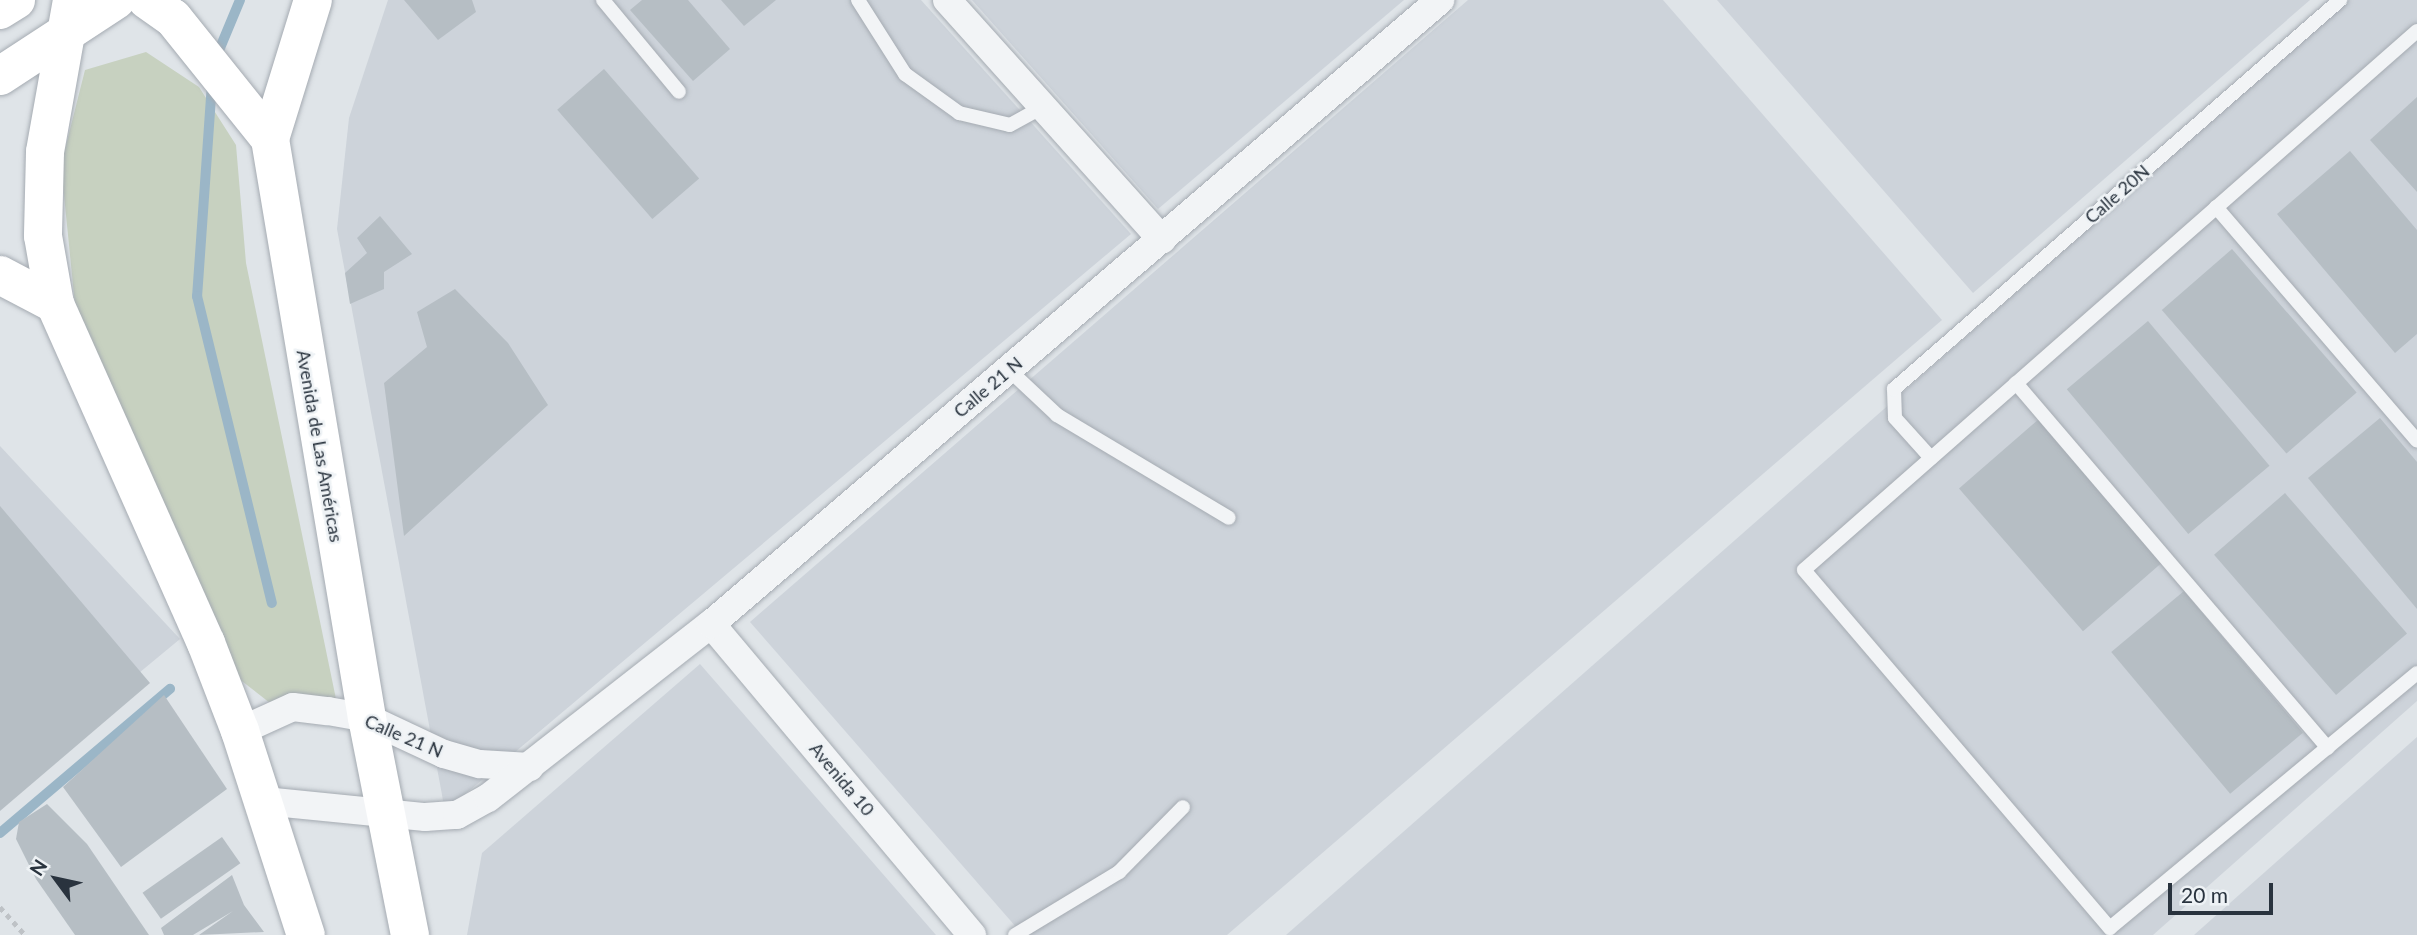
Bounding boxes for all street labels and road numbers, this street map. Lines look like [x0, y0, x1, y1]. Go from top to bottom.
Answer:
street label: Calle 20N [2080, 160, 2154, 228]
street label: Avenida de Las Américas [292, 348, 348, 544]
street label: Calle 21 N [949, 352, 1027, 422]
street label: Calle 21 N [362, 710, 446, 762]
street label: Avenida 10 [805, 738, 879, 820]

